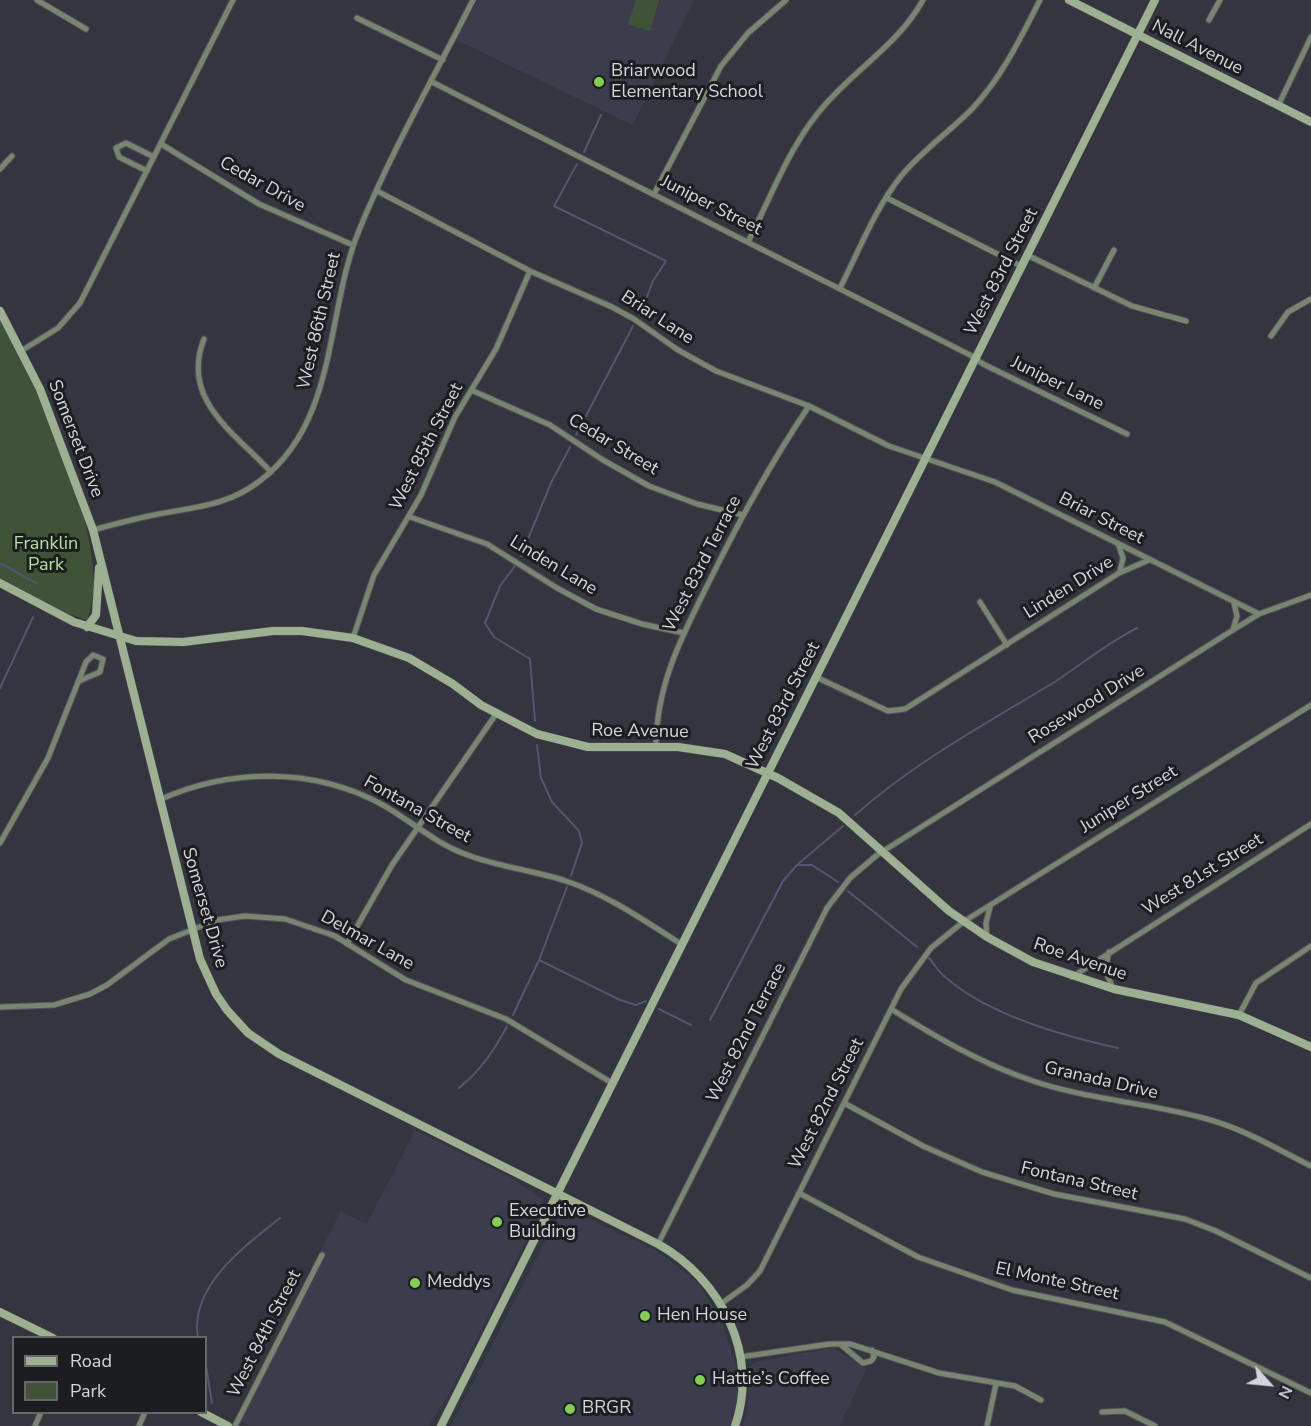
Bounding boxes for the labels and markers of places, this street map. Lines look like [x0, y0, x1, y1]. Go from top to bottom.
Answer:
place label: Briarwood Elementary School [611, 61, 763, 104]
marker: Briarwood Elementary School [592, 75, 606, 89]
place label: Executive Building [509, 1201, 586, 1244]
marker: Executive Building [490, 1215, 504, 1229]
place label: Meddys [427, 1272, 491, 1294]
marker: Meddys [408, 1276, 422, 1290]
place label: Hen House [657, 1305, 747, 1327]
marker: Hen House [638, 1309, 652, 1323]
place label: Hattie’s Coffee [712, 1369, 830, 1391]
marker: Hattie’s Coffee [693, 1373, 707, 1387]
place label: BRGR [582, 1398, 631, 1420]
marker: BRGR [563, 1402, 577, 1416]

